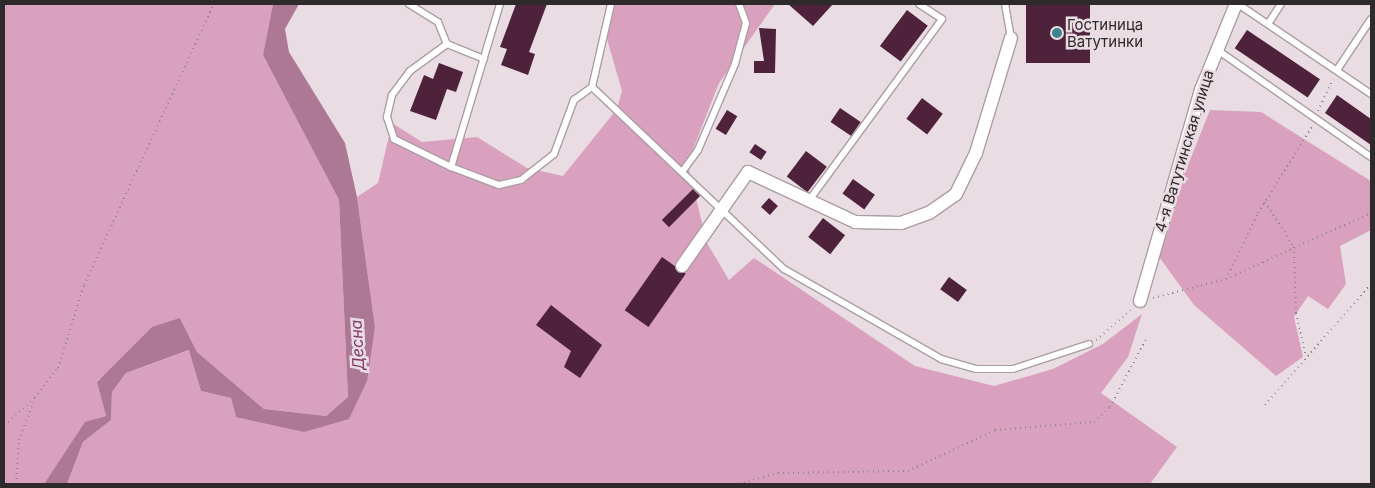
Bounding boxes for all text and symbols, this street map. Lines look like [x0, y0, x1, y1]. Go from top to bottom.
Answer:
place label: Гостиница Ватутинки [1067, 15, 1143, 50]
marker: Гостиница Ватутинки [1051, 27, 1063, 39]
street label: 4-я Ватутинская улица [1151, 68, 1217, 234]
water label: Десна [346, 319, 368, 371]

